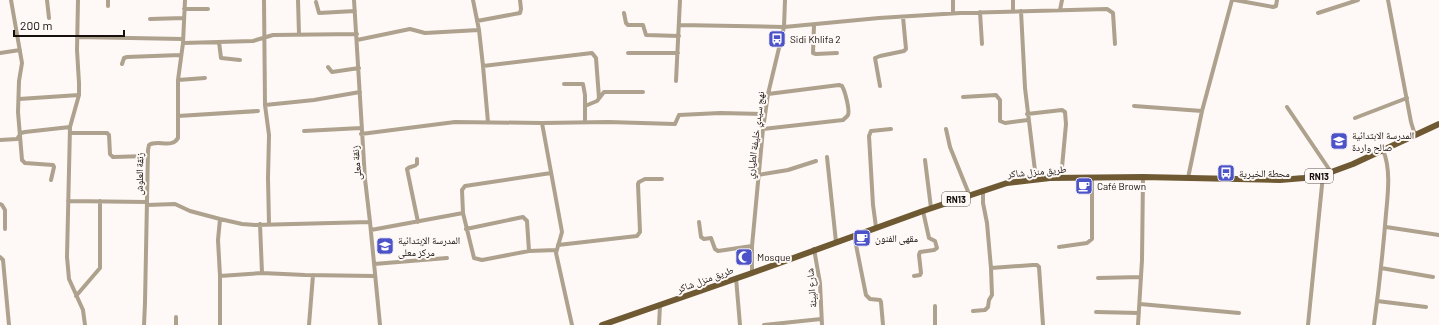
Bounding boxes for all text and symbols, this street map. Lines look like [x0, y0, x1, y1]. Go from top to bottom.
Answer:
scale bar [14, 12, 124, 38]
text: 200 m [20, 18, 52, 32]
bus stop icon: Sidi Khlifa 2 [767, 29, 787, 49]
place label: Sidi Khlifa 2 [790, 33, 841, 45]
street label: نهج سيدي خليفة الطياري [744, 90, 769, 180]
place label: المدرسة الابتدائية صالح واردة [1352, 129, 1414, 154]
school or university icon: المدرسة الابتدائية صالح واردة [1329, 131, 1349, 151]
street label: زنقة معلى [348, 145, 364, 181]
street label: زنقة العلوش [133, 152, 146, 196]
street label: طريق منزل شاكر [1006, 162, 1068, 181]
bus stop icon: محطة الخيرية [1216, 163, 1236, 183]
place label: محطة الخيرية [1239, 167, 1290, 179]
road number: RN13 [1305, 169, 1333, 183]
cafe icon: Café Brown [1074, 176, 1094, 196]
place label: Café Brown [1097, 180, 1146, 192]
road number: RN13 [942, 192, 970, 206]
cafe icon: مقهى الفنون [852, 228, 872, 248]
place label: مقهى الفنون [875, 232, 918, 245]
place label: المدرسة الإبتدائية مركز معلى [398, 234, 460, 259]
school or university icon: المدرسة الإبتدائية مركز معلى [375, 236, 395, 256]
mosque icon: Mosque [734, 247, 754, 267]
place label: Mosque [757, 251, 791, 263]
street label: طريق منزل شاكر [674, 263, 736, 296]
street label: شارع البيئة [803, 267, 820, 308]

